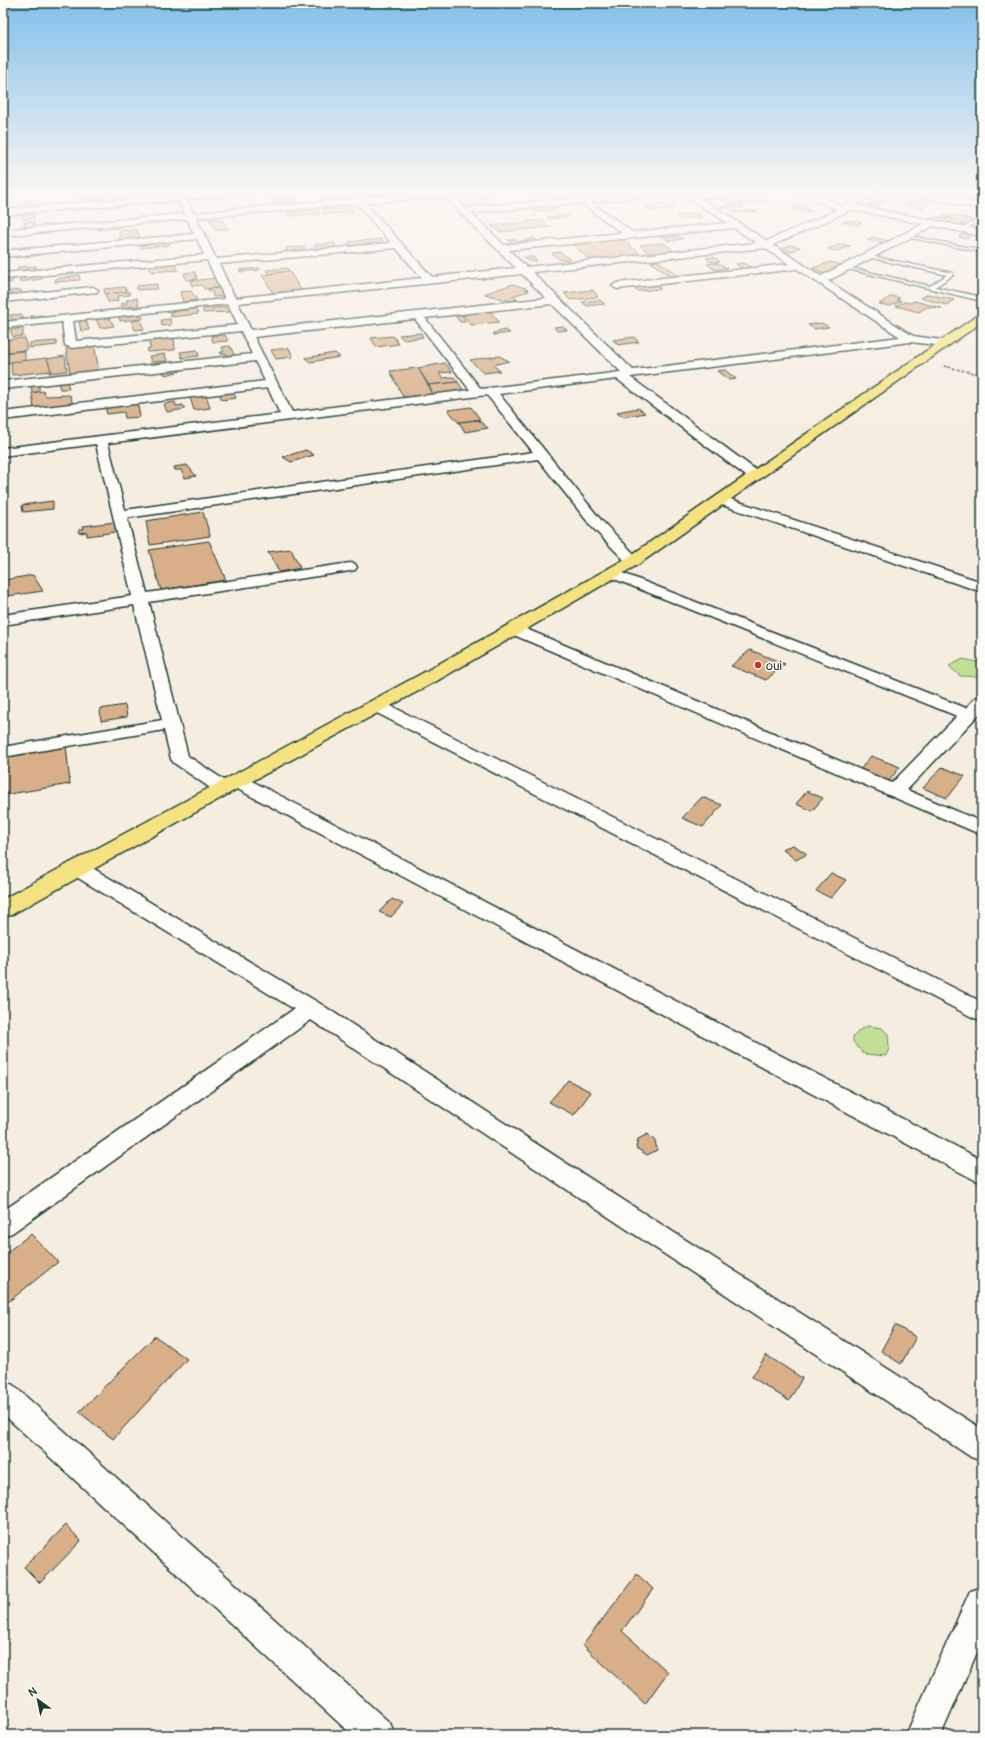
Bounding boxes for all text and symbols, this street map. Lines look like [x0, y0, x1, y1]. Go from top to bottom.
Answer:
place label: oui [766, 658, 782, 674]
marker: oui [753, 660, 763, 670]
north arrow [18, 1680, 58, 1720]
text: N [26, 1684, 40, 1700]

